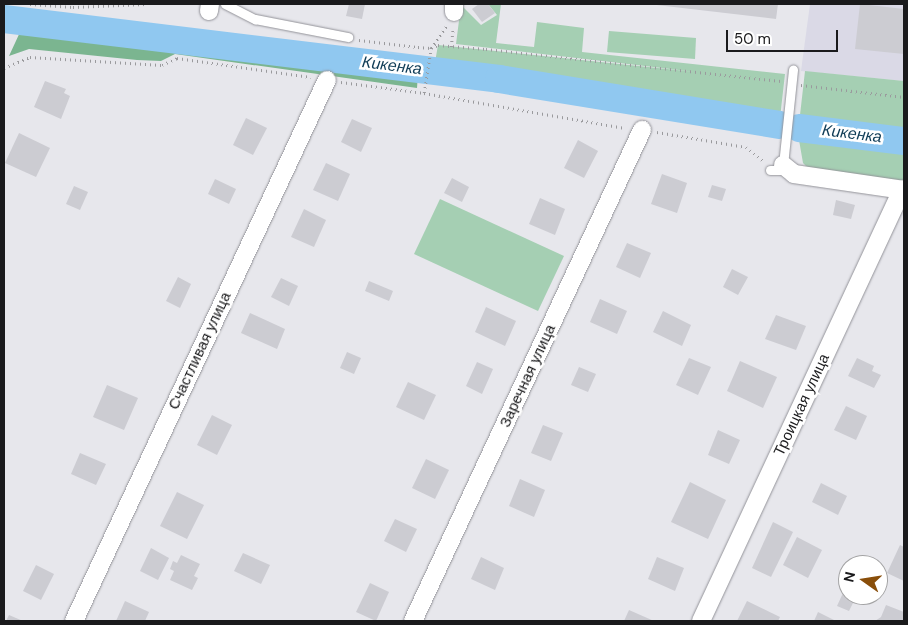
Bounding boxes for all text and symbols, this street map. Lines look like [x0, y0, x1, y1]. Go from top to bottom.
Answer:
scale bar [728, 20, 840, 52]
text: 50 m [734, 29, 771, 49]
water label: Кикенка [361, 53, 423, 79]
water label: Кикенка [821, 121, 883, 147]
street label: Счастливая улица [165, 289, 235, 413]
street label: Заречная улица [496, 322, 560, 430]
street label: Троицкая улица [770, 351, 834, 459]
north arrow [838, 555, 888, 605]
text: N [839, 570, 859, 584]

